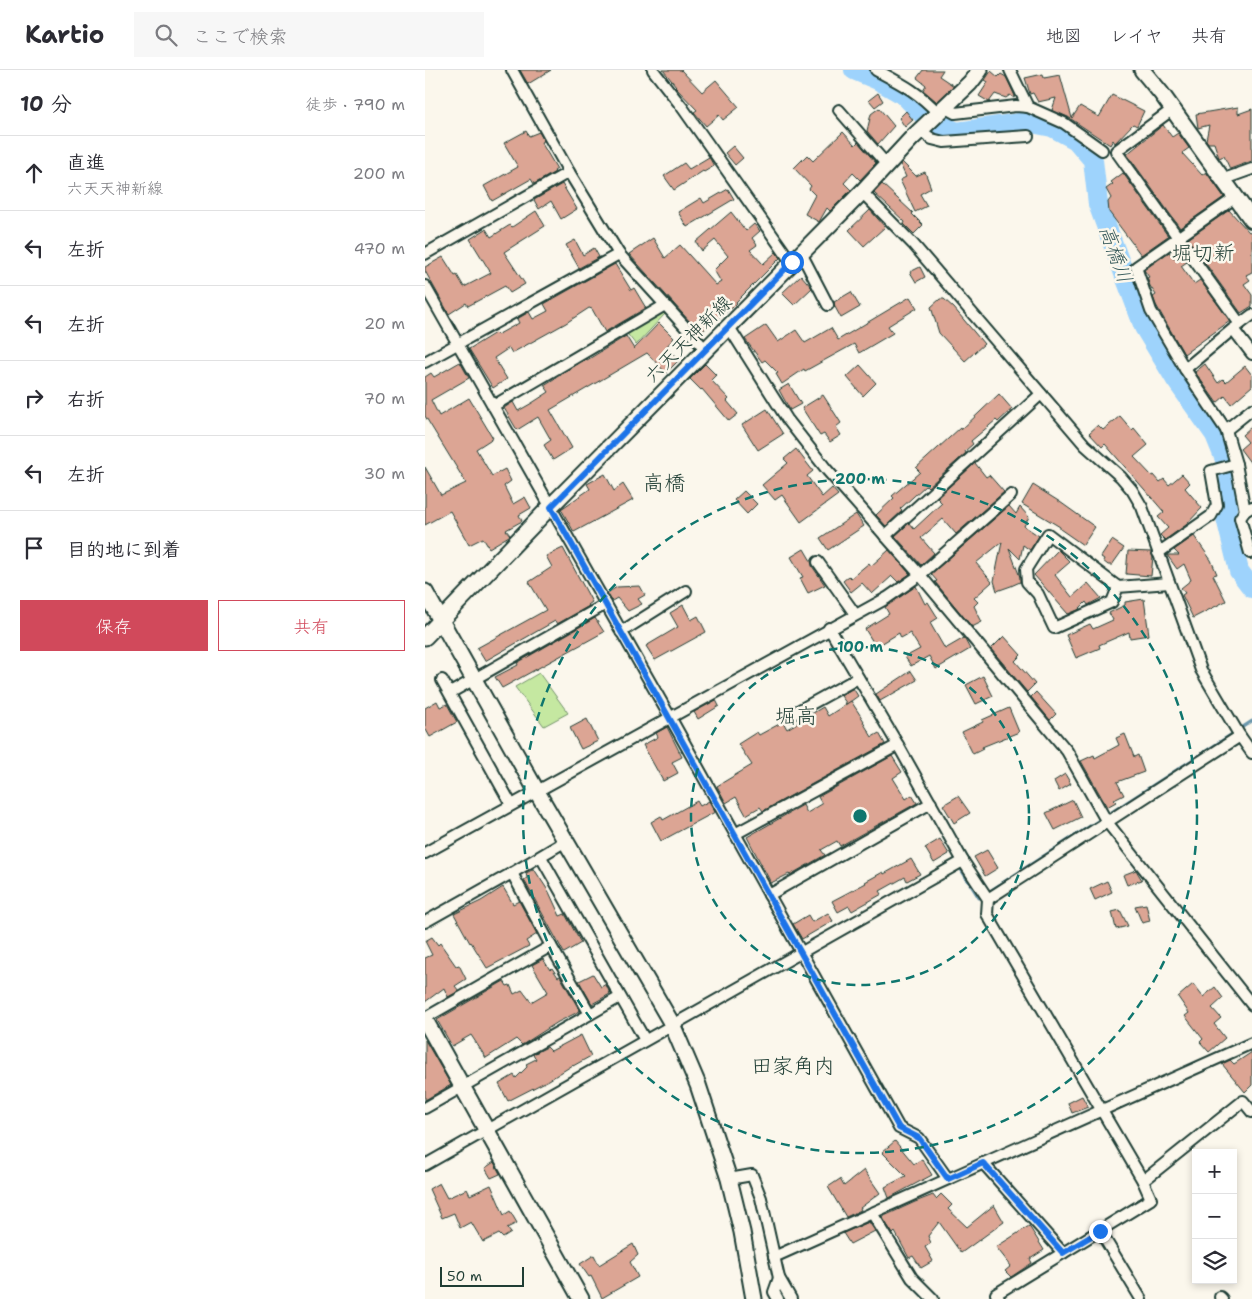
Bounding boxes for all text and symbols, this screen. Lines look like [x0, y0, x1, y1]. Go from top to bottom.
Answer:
search box [134, 12, 484, 57]
text: Kartio [25, 19, 104, 51]
icon: search [152, 21, 180, 49]
text: ここで検索 [192, 24, 287, 49]
text: 地図 [1046, 24, 1082, 48]
text: レイヤ [1110, 24, 1163, 48]
text: 共有 [1191, 24, 1227, 48]
text: 10 分 [20, 90, 72, 118]
text: 徒歩 · 790 m [306, 94, 405, 115]
text: 直進 [67, 150, 105, 175]
icon: ahead [20, 159, 48, 187]
text: 200 m [353, 163, 405, 184]
text: 六天天神新線 [67, 178, 163, 199]
water label: 高橋川 [1094, 221, 1138, 287]
icon: left [20, 234, 48, 262]
text: 左折 [67, 237, 105, 262]
text: 470 m [354, 238, 405, 259]
district label: 堀切新 [1172, 239, 1235, 267]
route start [781, 251, 804, 274]
street label: 六天天神新線 [639, 290, 737, 388]
icon: left [20, 309, 48, 337]
text: 左折 [67, 312, 105, 337]
text: 20 m [364, 313, 405, 334]
icon: right [20, 384, 48, 412]
text: 右折 [67, 387, 105, 412]
text: 70 m [364, 388, 405, 409]
icon: left [20, 459, 48, 487]
text: 左折 [67, 462, 105, 487]
text: 30 m [364, 463, 405, 484]
district label: 高橋 [643, 469, 685, 497]
text: 200 m [835, 469, 885, 489]
icon: arrive [20, 534, 48, 562]
text: 目的地に到着 [67, 537, 181, 562]
button: 保存 [20, 600, 208, 651]
button: 共有 [218, 600, 405, 651]
text: 100 m [837, 637, 883, 657]
district label: 堀高 [775, 702, 817, 730]
centre of rings [851, 807, 869, 825]
district label: 田家角内 [751, 1052, 835, 1080]
map controls [1192, 1149, 1237, 1284]
button: + [1192, 1149, 1237, 1194]
button: − [1192, 1194, 1237, 1239]
route end [1089, 1220, 1112, 1243]
button: layers [1192, 1239, 1237, 1284]
scale bar [440, 1264, 524, 1287]
text: 50 m [447, 1267, 482, 1285]

